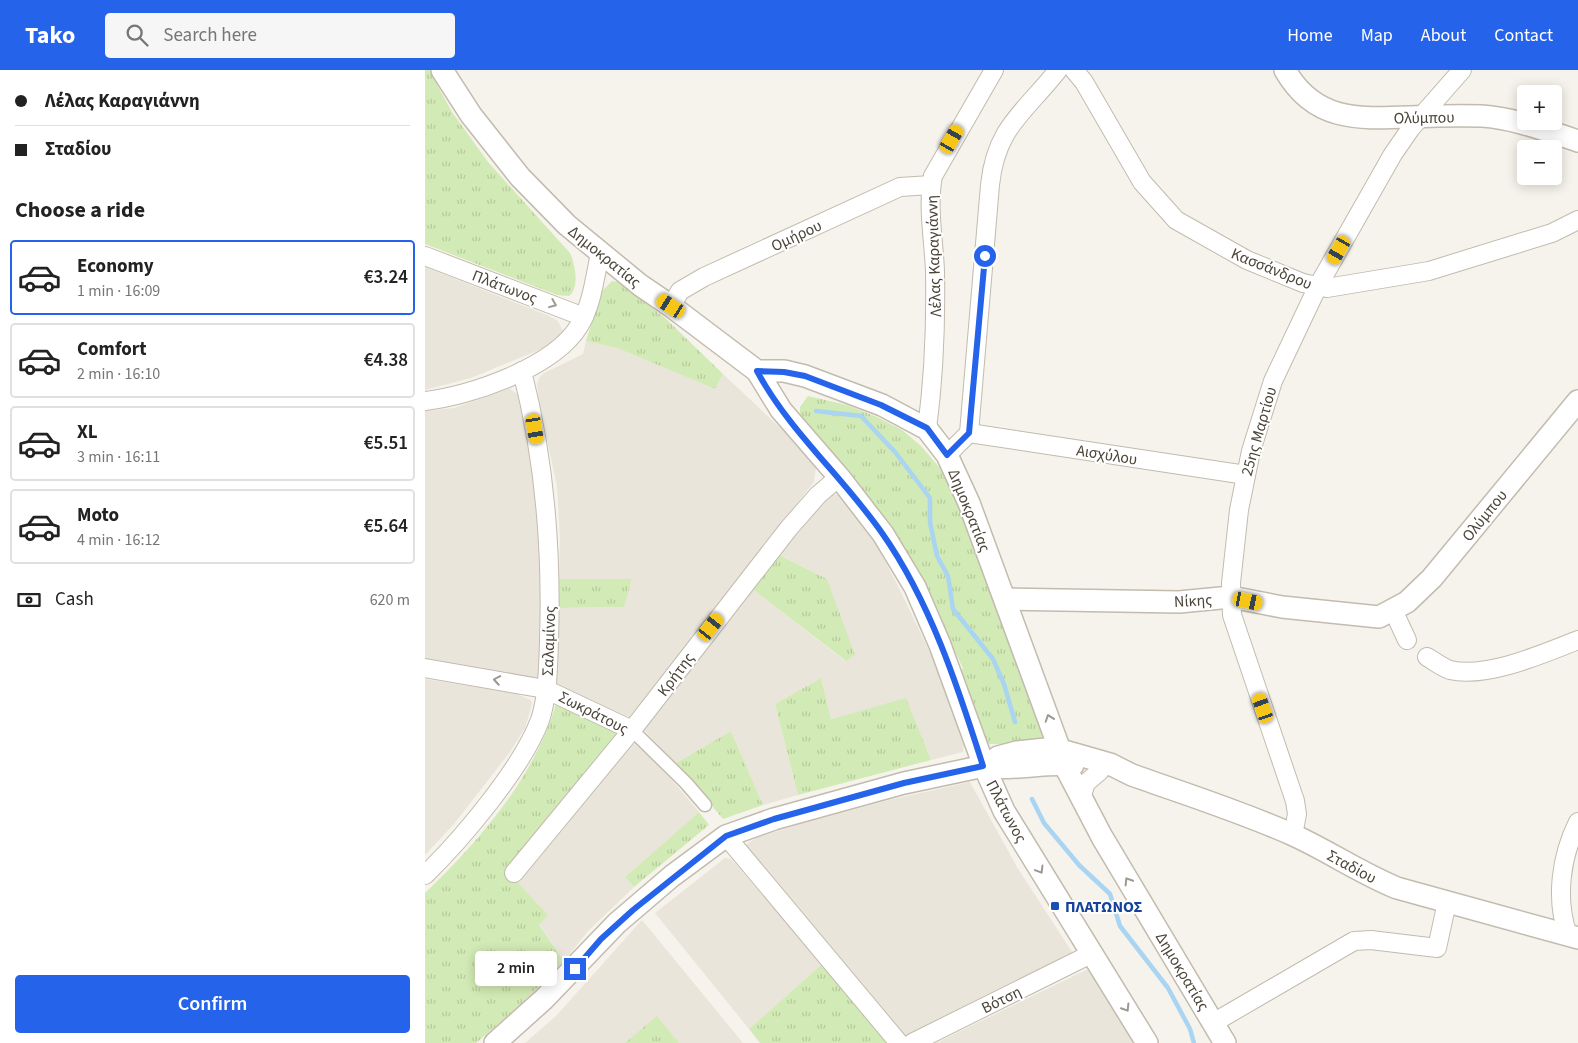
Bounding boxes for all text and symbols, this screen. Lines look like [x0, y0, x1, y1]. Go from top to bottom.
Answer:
search box [105, 13, 455, 58]
text: Tako [25, 18, 75, 53]
icon: search [123, 21, 151, 49]
text: Search here [163, 22, 257, 49]
text: Home [1287, 23, 1333, 48]
text: Map [1361, 23, 1393, 48]
text: About [1421, 23, 1466, 48]
text: Contact [1494, 23, 1553, 48]
map controls [1517, 85, 1562, 185]
button: + [1517, 85, 1562, 130]
text: Λέλας Καραγιάννη [45, 88, 200, 115]
street label: Ολύμπου [1393, 106, 1455, 130]
car [938, 122, 965, 156]
text: Σταδίου [45, 136, 111, 163]
button: − [1517, 140, 1562, 185]
text: Choose a ride [15, 194, 145, 226]
street label: Λέλας Καραγιάννη [921, 195, 947, 317]
street label: Ομήρου [767, 215, 825, 257]
street label: Δημοκρατίας [563, 221, 646, 293]
car [1325, 233, 1352, 267]
street label: Κασσάνδρου [1228, 243, 1315, 295]
route start [974, 245, 996, 267]
text: Economy [77, 253, 154, 280]
icon: car [17, 255, 62, 300]
text: €3.24 [364, 264, 408, 291]
street label: Πλάτωνος [469, 264, 540, 309]
text: 1 min · 16:09 [77, 280, 160, 302]
car [654, 292, 687, 320]
one-way arrow [548, 298, 556, 308]
text: Comfort [77, 336, 147, 363]
icon: car [17, 338, 62, 383]
text: €4.38 [364, 347, 408, 374]
text: 2 min · 16:10 [77, 363, 160, 385]
street label: 25ης Μαρτίου [1236, 384, 1282, 478]
car [525, 413, 544, 445]
text: XL [77, 419, 98, 446]
icon: car [17, 421, 62, 466]
text: €5.51 [364, 430, 408, 457]
street label: Αισχύλου [1075, 439, 1139, 471]
text: 3 min · 16:11 [77, 446, 160, 468]
street label: Δημοκρατίας [942, 465, 996, 555]
street label: Ολύμπου [1457, 485, 1512, 546]
text: Moto [77, 502, 119, 529]
icon: car [17, 504, 62, 549]
text: €5.64 [364, 513, 408, 540]
text: 4 min · 16:12 [77, 529, 160, 551]
icon: cash [15, 586, 43, 614]
text: Cash [55, 586, 94, 613]
text: 620 m [370, 589, 410, 611]
street label: Νίκης [1173, 589, 1213, 613]
car [1231, 591, 1264, 611]
street label: Σαλαμίνος [537, 606, 561, 676]
car [695, 611, 726, 643]
street label: Κρήτης [652, 648, 700, 701]
one-way arrow [493, 676, 502, 686]
street label: Σωκράτους [555, 686, 632, 740]
car [1251, 691, 1274, 725]
one-way arrow [1045, 715, 1055, 723]
street label: Πλάτωνος [980, 776, 1032, 847]
street label: Σταδίου [1323, 845, 1380, 889]
one-way arrow [1033, 865, 1043, 874]
one-way arrow [1125, 877, 1135, 886]
place label: ΠΛΑΤΩΝΟΣ [1065, 896, 1143, 918]
marker: ΠΛΑΤΩΝΟΣ [1049, 900, 1061, 912]
street label: Δημοκρατίας [1150, 928, 1214, 1015]
callout: 2 min [475, 952, 557, 986]
text: 2 min [497, 957, 535, 979]
route end [564, 958, 586, 980]
button: Confirm [15, 975, 410, 1033]
street label: Βότση [978, 981, 1025, 1019]
one-way arrow [1119, 1003, 1129, 1012]

